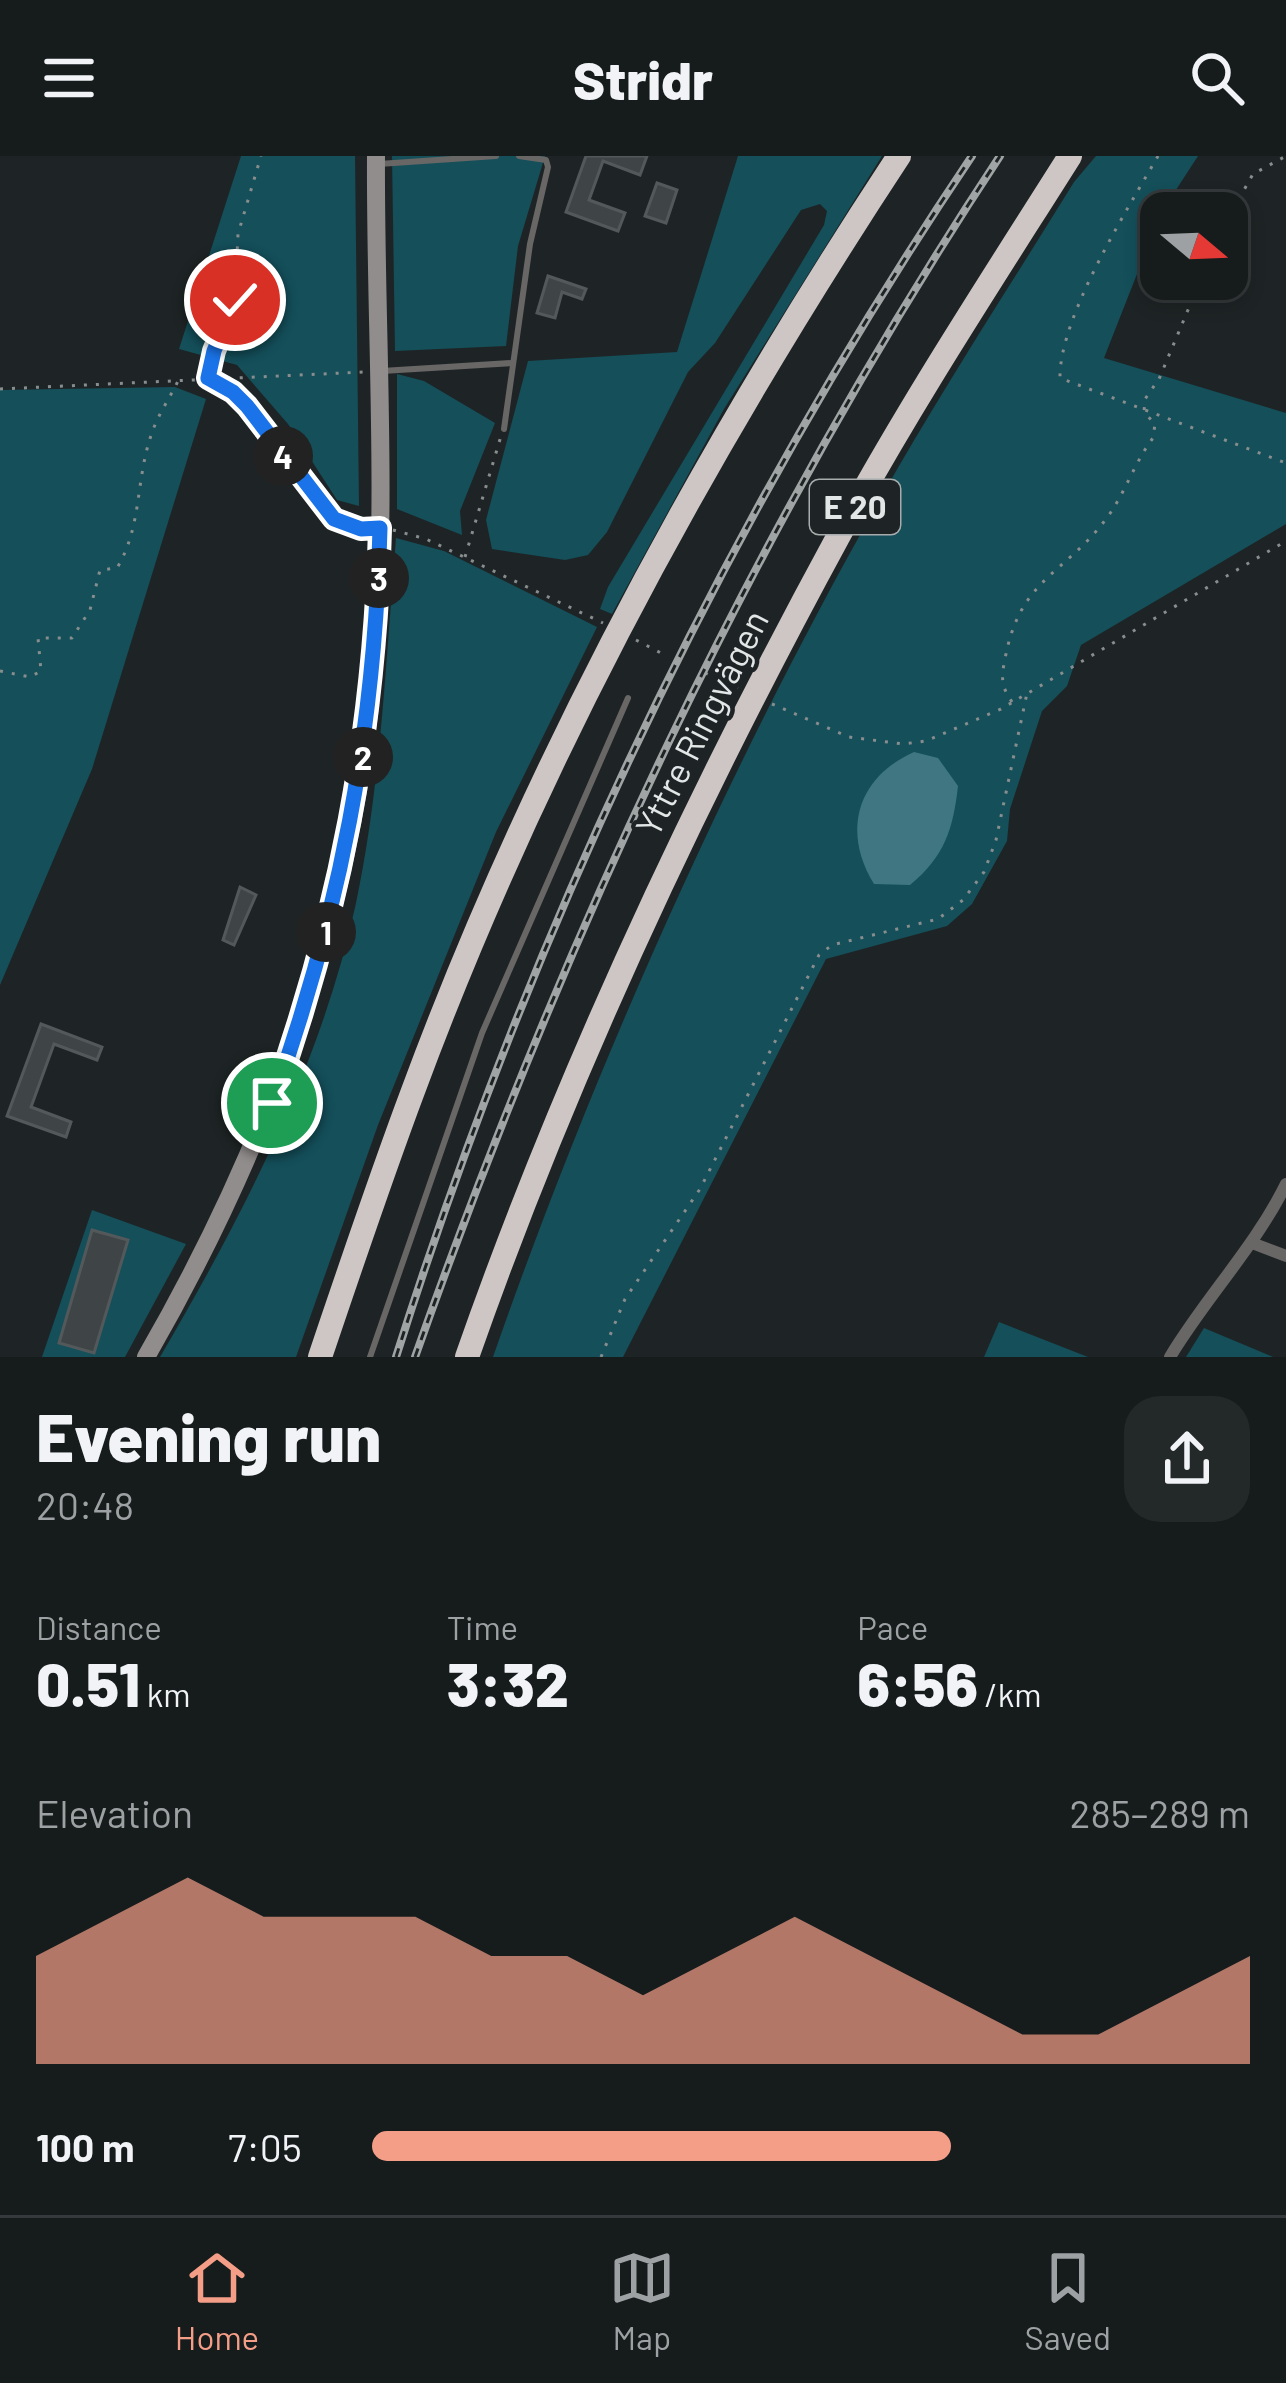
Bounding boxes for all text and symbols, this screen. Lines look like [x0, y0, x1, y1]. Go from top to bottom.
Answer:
icon: menu [36, 45, 102, 111]
icon: search [1184, 45, 1250, 111]
text: Stridr [573, 46, 713, 111]
north arrow [1140, 192, 1248, 300]
map controls [1140, 192, 1248, 300]
pin [184, 249, 286, 351]
icon: check [202, 267, 268, 333]
pin: 4 [253, 426, 313, 486]
text: 4 [273, 436, 293, 476]
road number: E 20 [810, 480, 900, 534]
pin: 3 [349, 548, 409, 608]
text: 3 [370, 558, 388, 598]
street label: Yttre Ringvägen [625, 602, 776, 842]
pin: 2 [333, 727, 393, 787]
text: 2 [354, 737, 372, 777]
pin: 1 [296, 902, 356, 962]
text: 1 [320, 912, 332, 952]
pin [221, 1052, 323, 1154]
icon: arrive [239, 1070, 305, 1136]
text: Evening run [36, 1396, 381, 1475]
button: share [1124, 1396, 1250, 1522]
text: 20:48 [36, 1481, 134, 1528]
text: Distance [36, 1607, 162, 1647]
text: Time [447, 1607, 518, 1647]
text: Pace [857, 1607, 928, 1647]
text: 0.51 [36, 1647, 140, 1719]
text: 3:32 [447, 1647, 569, 1719]
text: 6:56 [857, 1647, 978, 1719]
text: km [140, 1674, 191, 1714]
text: /km [978, 1674, 1042, 1714]
text: Elevation [36, 1789, 193, 1836]
text: 285–289 m [1070, 1789, 1250, 1836]
text: 100 m [36, 2123, 135, 2170]
text: 7:05 [228, 2123, 302, 2170]
tab: Home [175, 2245, 259, 2357]
tab: Map [609, 2245, 675, 2357]
tab: Saved [1025, 2245, 1111, 2357]

